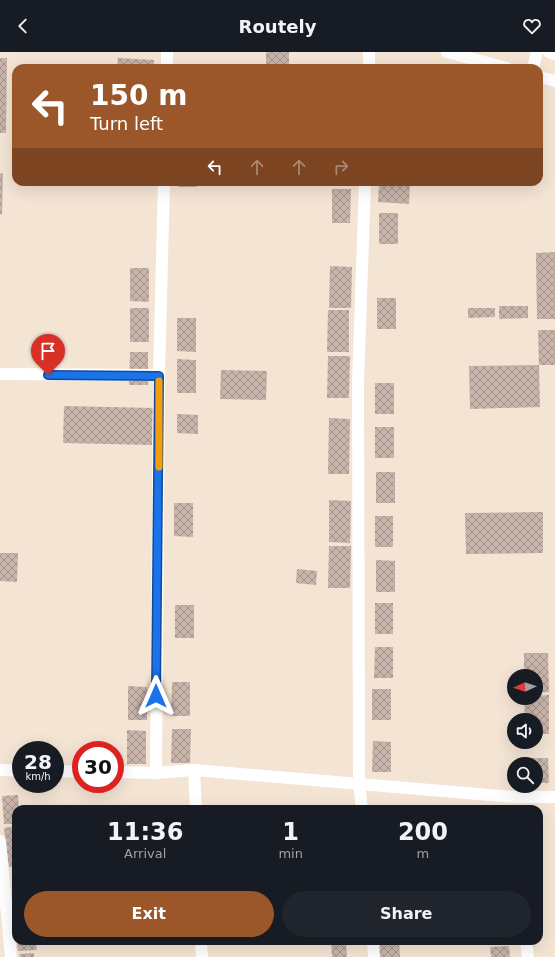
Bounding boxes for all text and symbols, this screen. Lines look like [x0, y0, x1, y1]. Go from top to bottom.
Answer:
icon: back [12, 15, 34, 37]
icon: heart [521, 15, 543, 37]
text: Routely [239, 16, 316, 37]
text: 150 m [90, 79, 187, 112]
icon: left [24, 80, 76, 132]
text: Turn left [90, 113, 163, 134]
icon: left [204, 156, 226, 178]
icon: ahead [246, 156, 268, 178]
icon: ahead [288, 156, 310, 178]
icon: right [330, 156, 352, 178]
pin [31, 334, 65, 375]
icon: arrive [37, 340, 59, 362]
north arrow [507, 669, 543, 705]
map controls [507, 669, 543, 793]
position arrow [135, 675, 177, 717]
button: sound [507, 713, 543, 749]
speed limit sign: 30 [72, 741, 124, 793]
text: 28 [24, 750, 52, 774]
button: search [507, 757, 543, 793]
text: km/h [25, 771, 51, 782]
text: 11:36 [107, 818, 183, 846]
text: 1 [282, 818, 299, 846]
text: 200 [398, 818, 448, 846]
text: Arrival [124, 846, 166, 861]
text: min [278, 846, 303, 861]
text: m [417, 846, 429, 861]
button: Exit [24, 891, 274, 937]
button: Share [282, 891, 531, 937]

